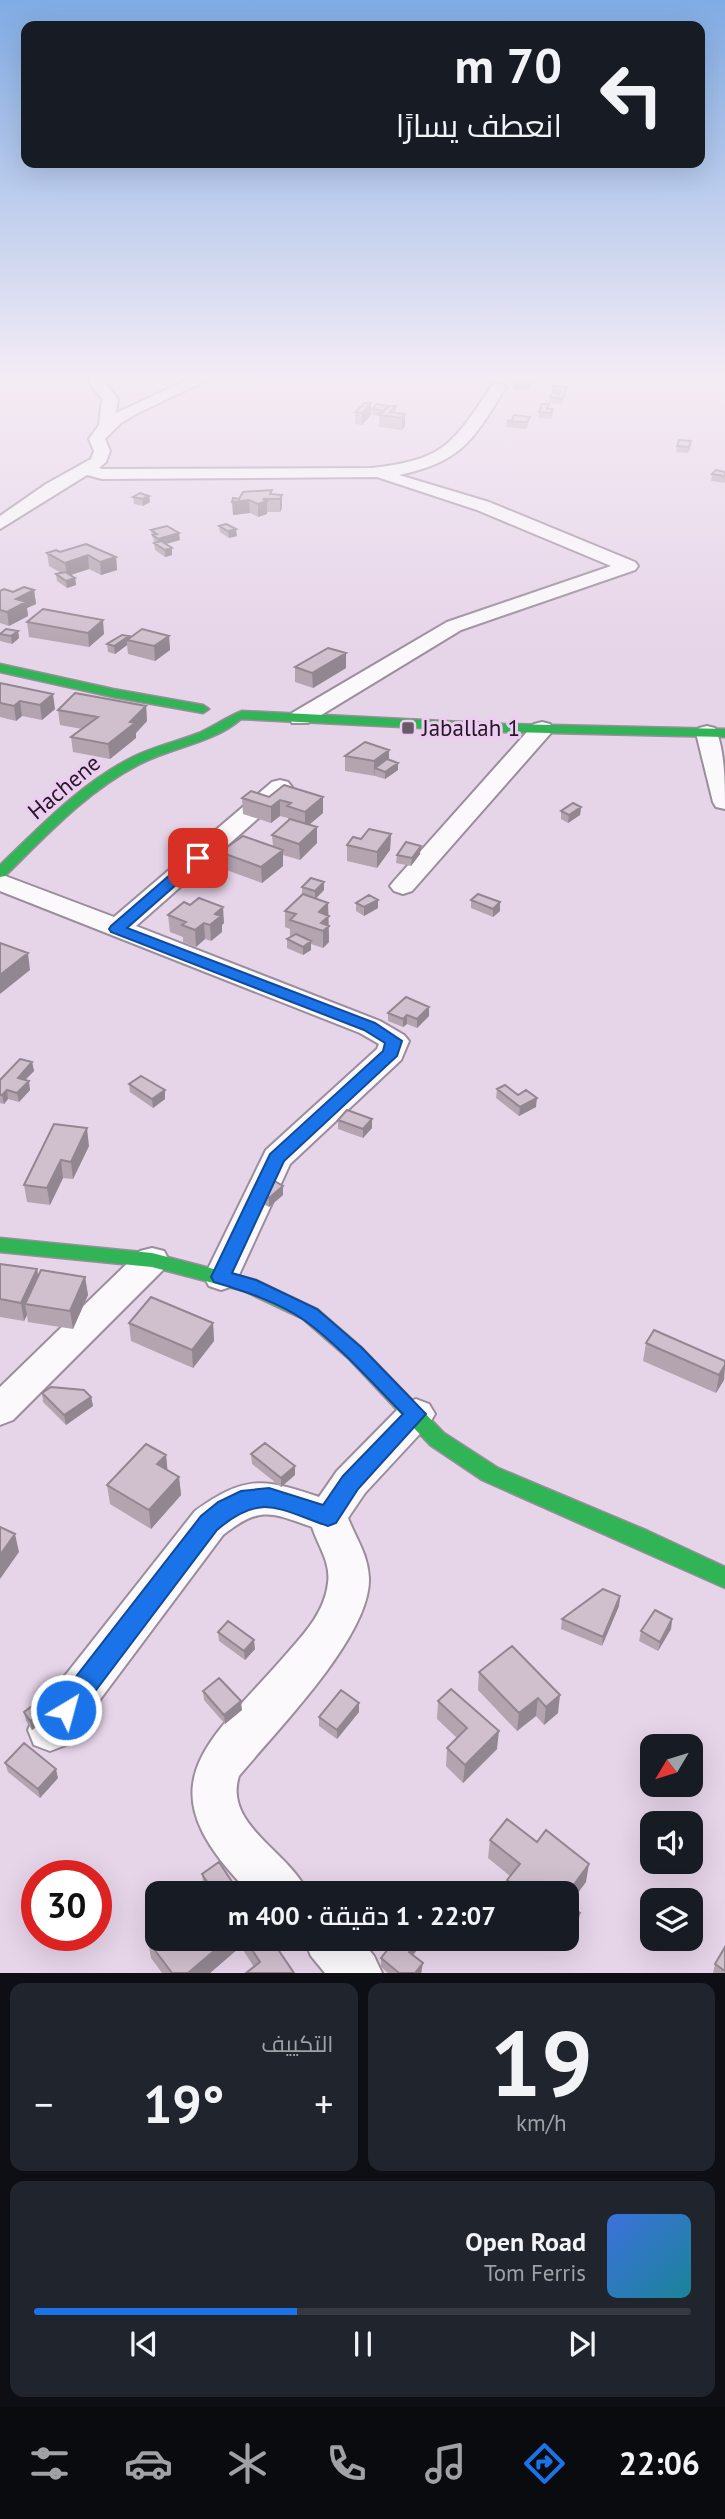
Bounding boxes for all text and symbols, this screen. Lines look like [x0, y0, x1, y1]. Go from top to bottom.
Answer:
text: 70 m [455, 33, 562, 97]
icon: left [586, 49, 677, 140]
text: انعطف يسارًا [396, 104, 562, 146]
place label: Jaballah 1 [421, 713, 520, 742]
marker: Jaballah 1 [400, 720, 416, 736]
street label: Hachene [22, 748, 106, 825]
pin [168, 828, 228, 888]
icon: arrive [179, 839, 217, 877]
position arrow [29, 1673, 103, 1747]
north arrow [640, 1734, 704, 1797]
map controls [640, 1734, 703, 1951]
button: sound [640, 1811, 703, 1874]
speed limit sign: 30 [21, 1860, 112, 1951]
button: layers [640, 1888, 703, 1951]
text: 22:07 · 1 دقيقة · 400 m [228, 1899, 496, 1932]
text: 19 [490, 2003, 593, 2121]
text: التكييف [261, 2029, 334, 2058]
text: 19° [143, 2070, 225, 2137]
text: − [34, 2079, 53, 2128]
text: + [314, 2079, 333, 2128]
text: km/h [516, 2108, 566, 2137]
text: Open Road [465, 2225, 586, 2258]
text: Tom Ferris [484, 2258, 586, 2287]
icon: previous [125, 2325, 163, 2363]
icon: pause [344, 2325, 382, 2363]
icon: next [563, 2325, 601, 2363]
icon: filters [25, 2439, 74, 2488]
icon: car [124, 2439, 173, 2488]
icon: climate [223, 2439, 272, 2488]
icon: phone [322, 2439, 371, 2488]
icon: music [421, 2439, 470, 2488]
icon: directions [520, 2439, 569, 2488]
text: 22:06 [619, 2442, 700, 2484]

